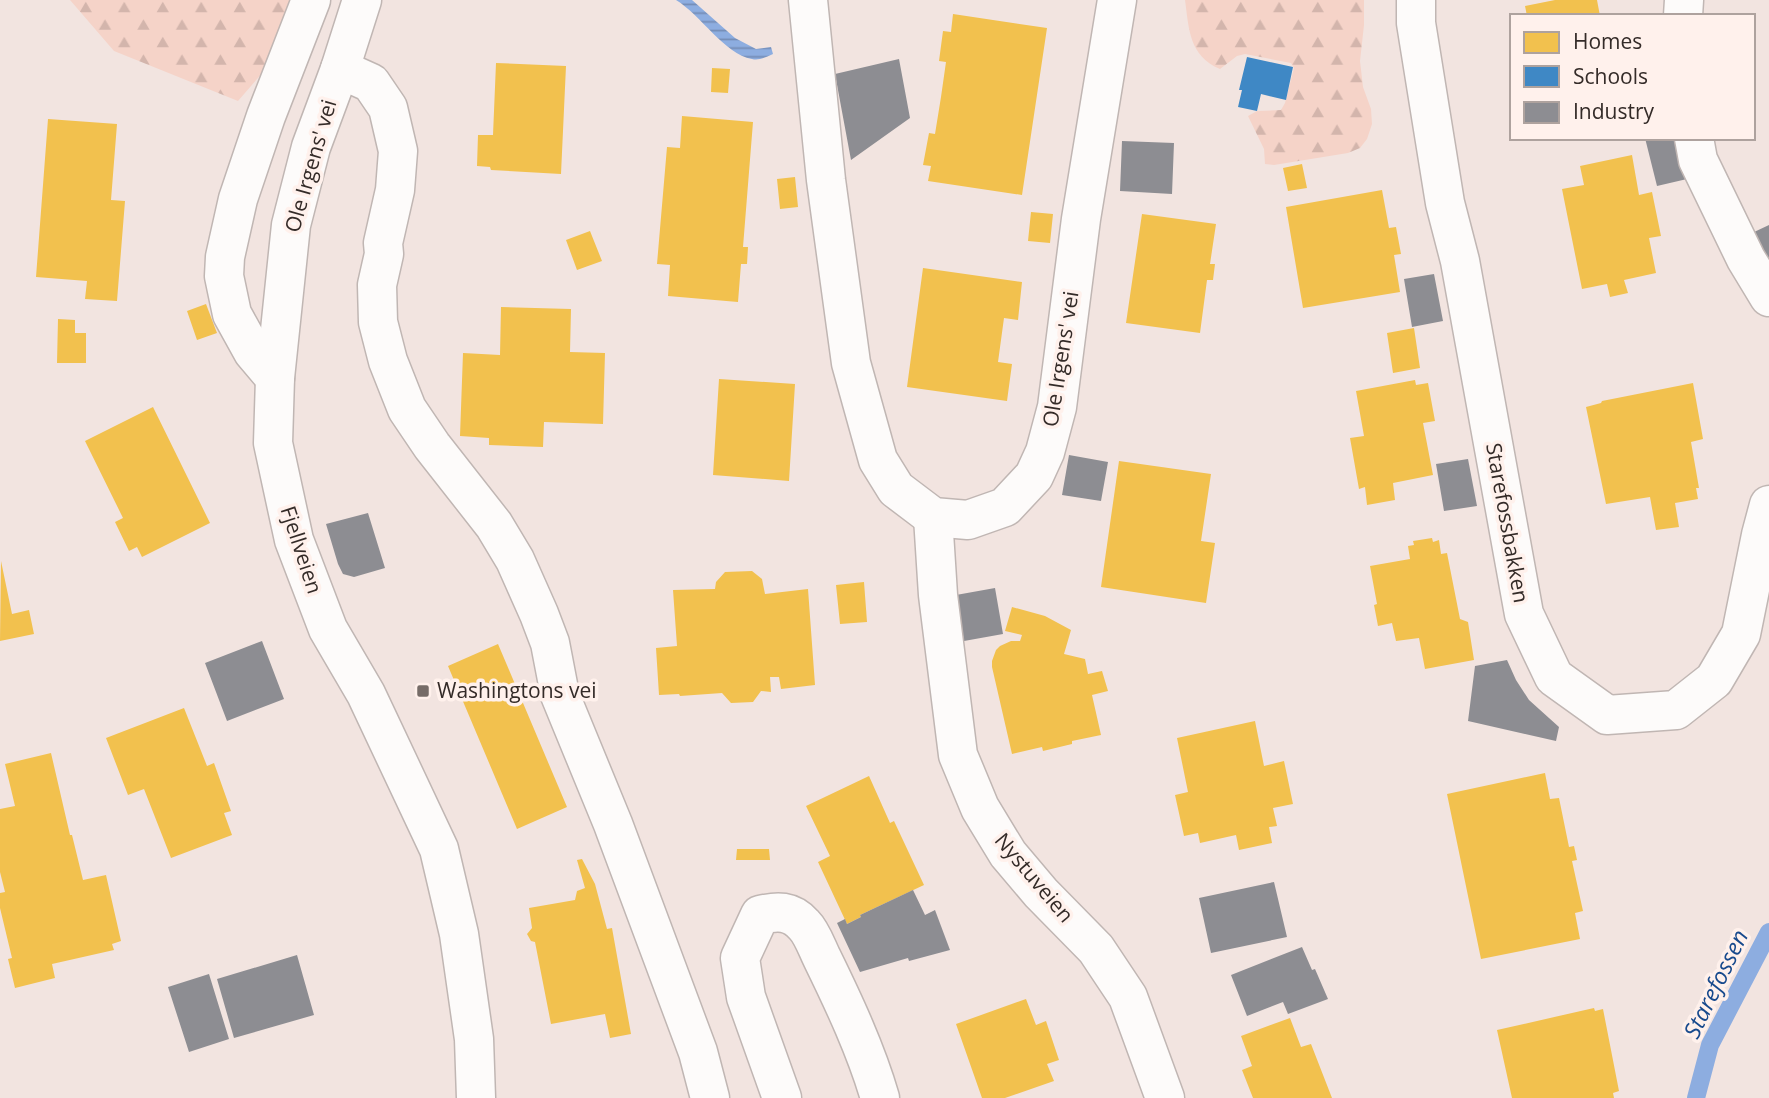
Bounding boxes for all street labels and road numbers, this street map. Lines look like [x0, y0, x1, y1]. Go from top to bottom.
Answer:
street label: Ole Irgens' vei [278, 96, 342, 235]
street label: Ole Irgens' vei [1035, 289, 1085, 429]
street label: Starefossbakken [1480, 441, 1536, 605]
street label: Fjellveien [275, 502, 329, 597]
street label: Nystuveien [989, 827, 1081, 928]

